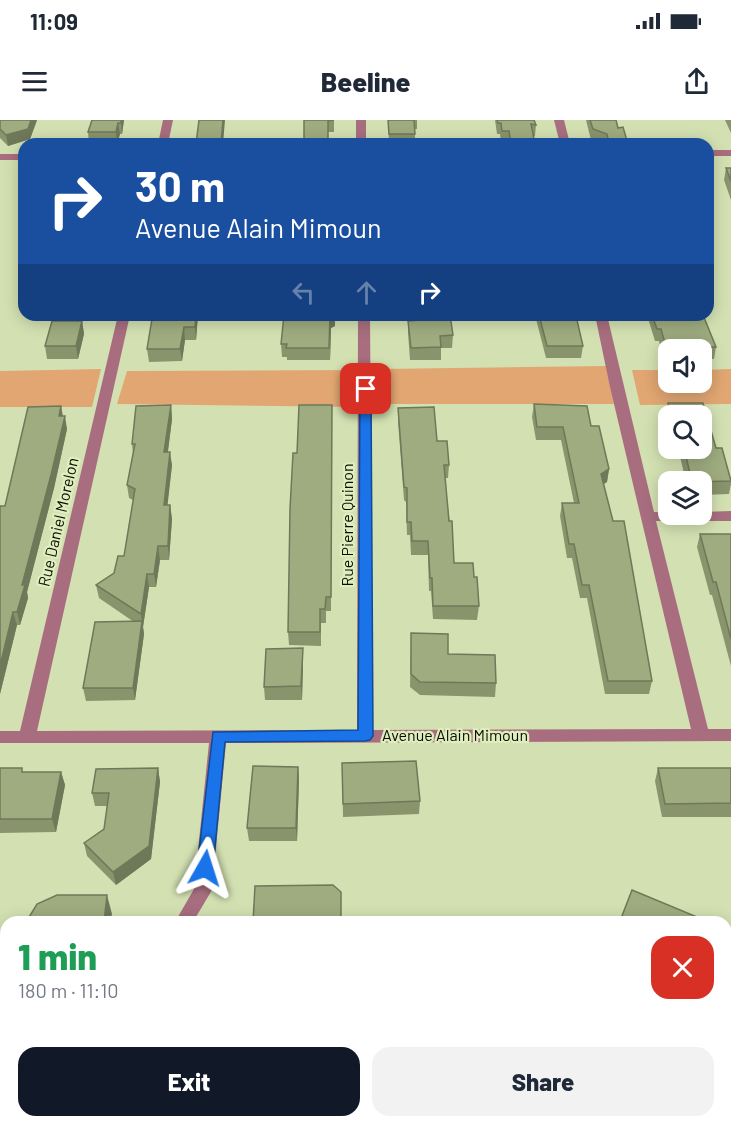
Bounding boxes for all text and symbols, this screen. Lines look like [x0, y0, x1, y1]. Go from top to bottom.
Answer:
text: 11:09 [30, 8, 78, 34]
icon: menu [18, 65, 51, 98]
text: Beeline [321, 65, 410, 97]
icon: share [680, 65, 713, 98]
text: 30 m [135, 160, 225, 210]
icon: right [36, 162, 114, 240]
text: Avenue Alain Mimoun [135, 211, 382, 243]
icon: left [287, 276, 320, 309]
icon: ahead [350, 276, 383, 309]
icon: right [413, 276, 446, 309]
map controls [658, 339, 712, 525]
button: sound [658, 339, 712, 393]
pin [340, 363, 391, 414]
icon: arrive [349, 372, 382, 405]
button: search [658, 405, 712, 459]
street label: Rue Daniel Morelon [33, 456, 82, 588]
street label: Rue Pierre Quinon [337, 463, 356, 587]
button: layers [658, 471, 712, 525]
street label: Avenue Alain Mimoun [382, 725, 528, 744]
position arrow [173, 836, 237, 900]
text: 1 min [18, 934, 97, 977]
button: close [651, 936, 714, 999]
text: 180 m · 11:10 [18, 978, 119, 1002]
button: Exit [18, 1047, 360, 1116]
button: Share [372, 1047, 714, 1116]

